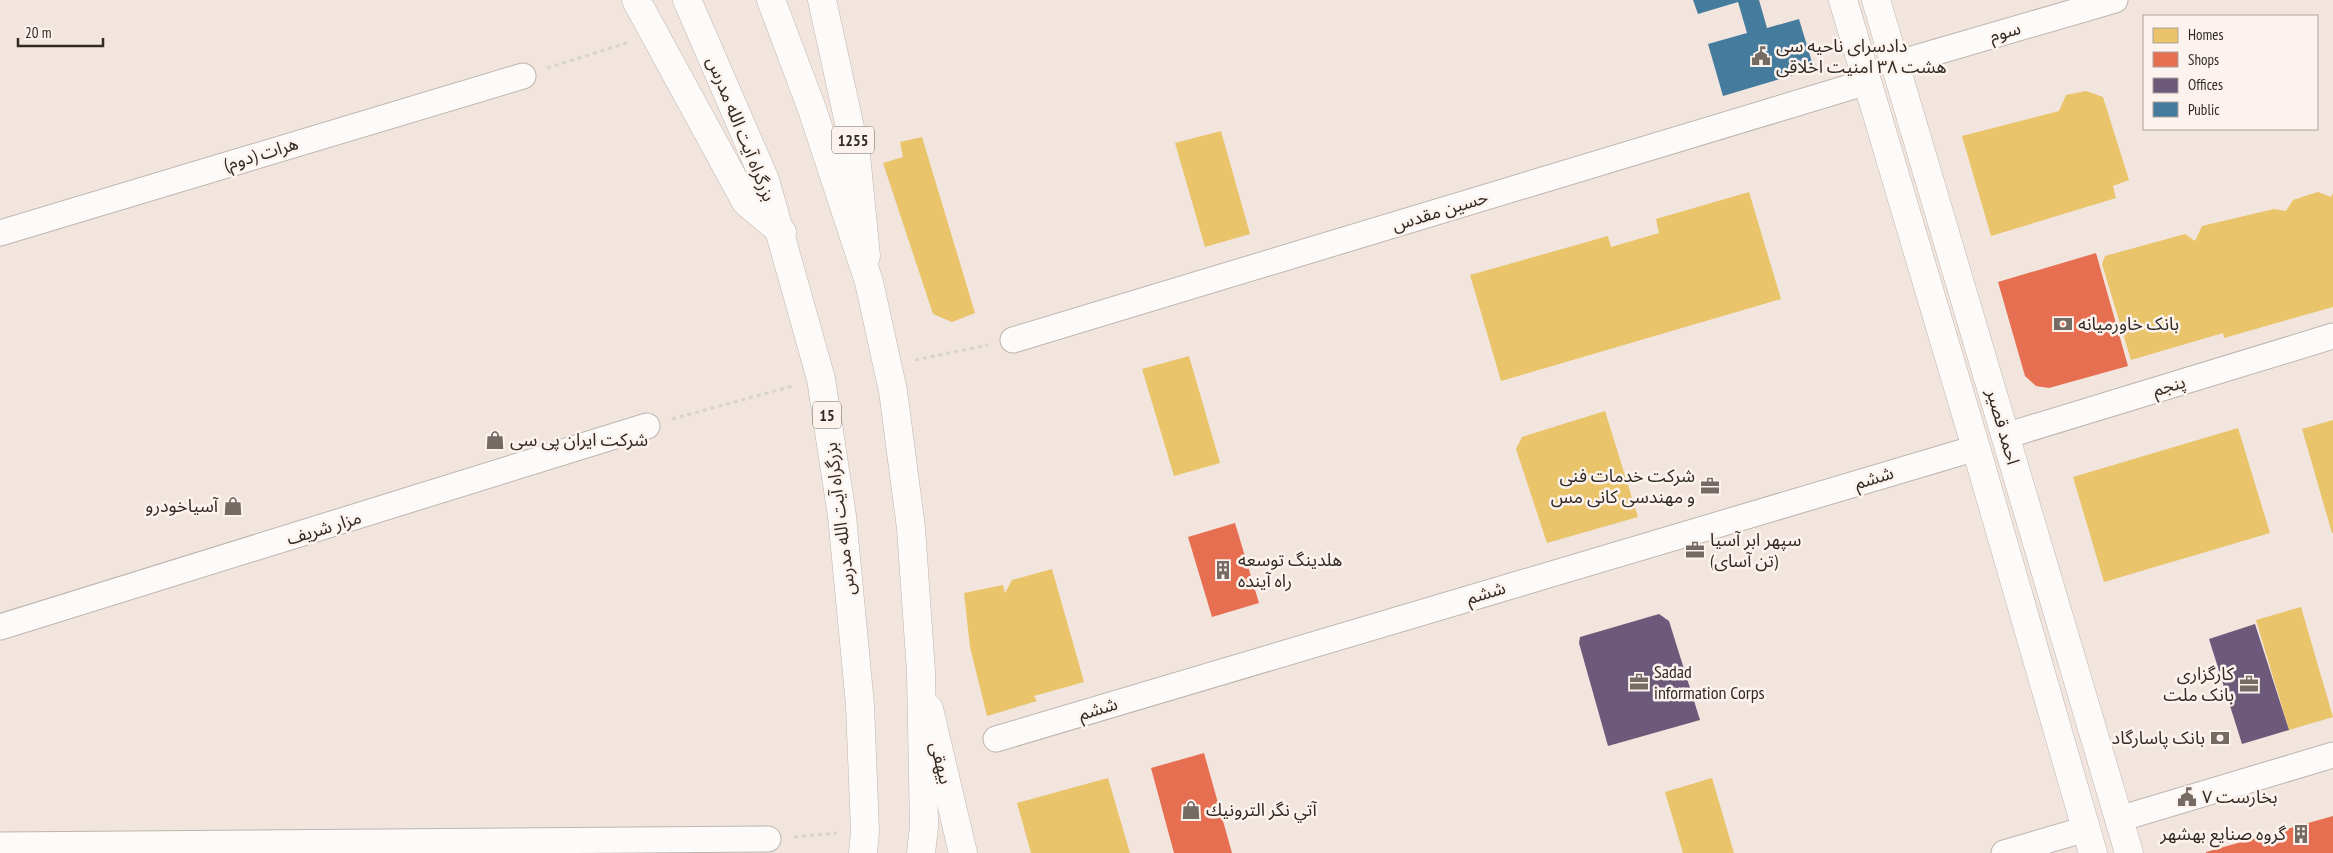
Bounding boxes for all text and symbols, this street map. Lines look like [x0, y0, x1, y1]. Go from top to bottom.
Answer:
scale bar [18, 15, 102, 47]
legend [2143, 15, 2318, 130]
street label: سوم [1987, 16, 2024, 50]
text: 20 m [25, 23, 51, 42]
text: Homes [2188, 25, 2224, 44]
place label: دادسرای ناحیه سی هشت ۳۸ امنیت اخلاقی [1776, 34, 1947, 78]
public building icon: دادسرای ناحیه سی هشت ۳۸ امنیت اخلاقی [1750, 45, 1772, 67]
text: Shops [2188, 50, 2219, 69]
street label: بزرگراه آیت الله مدرس [702, 53, 781, 205]
text: Offices [2188, 75, 2223, 94]
text: Public [2188, 100, 2220, 119]
road number: 1255 [832, 126, 874, 154]
street label: هرات (دوم) [221, 131, 302, 179]
street label: حسین مقدس [1389, 185, 1491, 236]
place label: بانک خاورمیانه [2078, 312, 2179, 335]
bank icon: بانک خاورمیانه [2052, 313, 2074, 335]
street label: پنجم [2150, 370, 2189, 403]
street label: احمد قصیر [1981, 385, 2025, 467]
road number: 15 [813, 402, 841, 428]
place label: شرکت ایران پی سی [510, 428, 648, 451]
shop icon: شرکت ایران پی سی [484, 429, 506, 451]
street label: بزرگراه آیت الله مدرس [819, 441, 860, 597]
street label: ششم [1852, 461, 1897, 496]
place label: شرکت خدمات فنی و مهندسی کانی مس [1551, 464, 1695, 508]
office icon: شرکت خدمات فنی و مهندسی کانی مس [1699, 475, 1721, 497]
place label: آسیاخودرو [145, 494, 219, 517]
shop icon: آسیاخودرو [222, 495, 244, 517]
street label: مزار شریف [284, 505, 364, 550]
place label: سپهر ابر آسیا (تن آسای) [1710, 528, 1801, 572]
office icon: سپهر ابر آسیا (تن آسای) [1684, 539, 1706, 561]
place label: هلدینگ توسعه راه آینده [1238, 548, 1342, 592]
building icon: هلدینگ توسعه راه آینده [1212, 559, 1234, 581]
street label: ششم [1464, 576, 1509, 611]
place label: Sadad information Corps [1654, 660, 1765, 704]
place label: کارگزاری بانک ملت [2163, 662, 2235, 706]
office icon: Sadad information Corps [1628, 671, 1650, 693]
office icon: کارگزاری بانک ملت [2238, 673, 2260, 695]
street label: ششم [1076, 692, 1121, 727]
place label: بانک پاسارگاد [2112, 726, 2205, 749]
bank icon: بانک پاسارگاد [2209, 727, 2231, 749]
street label: بیهقی [925, 739, 958, 786]
place label: بخارست ۷ [2202, 785, 2278, 808]
public building icon: بخارست ۷ [2176, 786, 2198, 808]
place label: آتي نگر الترونيك [1206, 798, 1317, 823]
shop icon: آتي نگر الترونيك [1180, 799, 1202, 821]
place label: گروه صنایع بهشهر [2159, 822, 2287, 848]
building icon: گروه صنایع بهشهر [2290, 823, 2312, 845]

